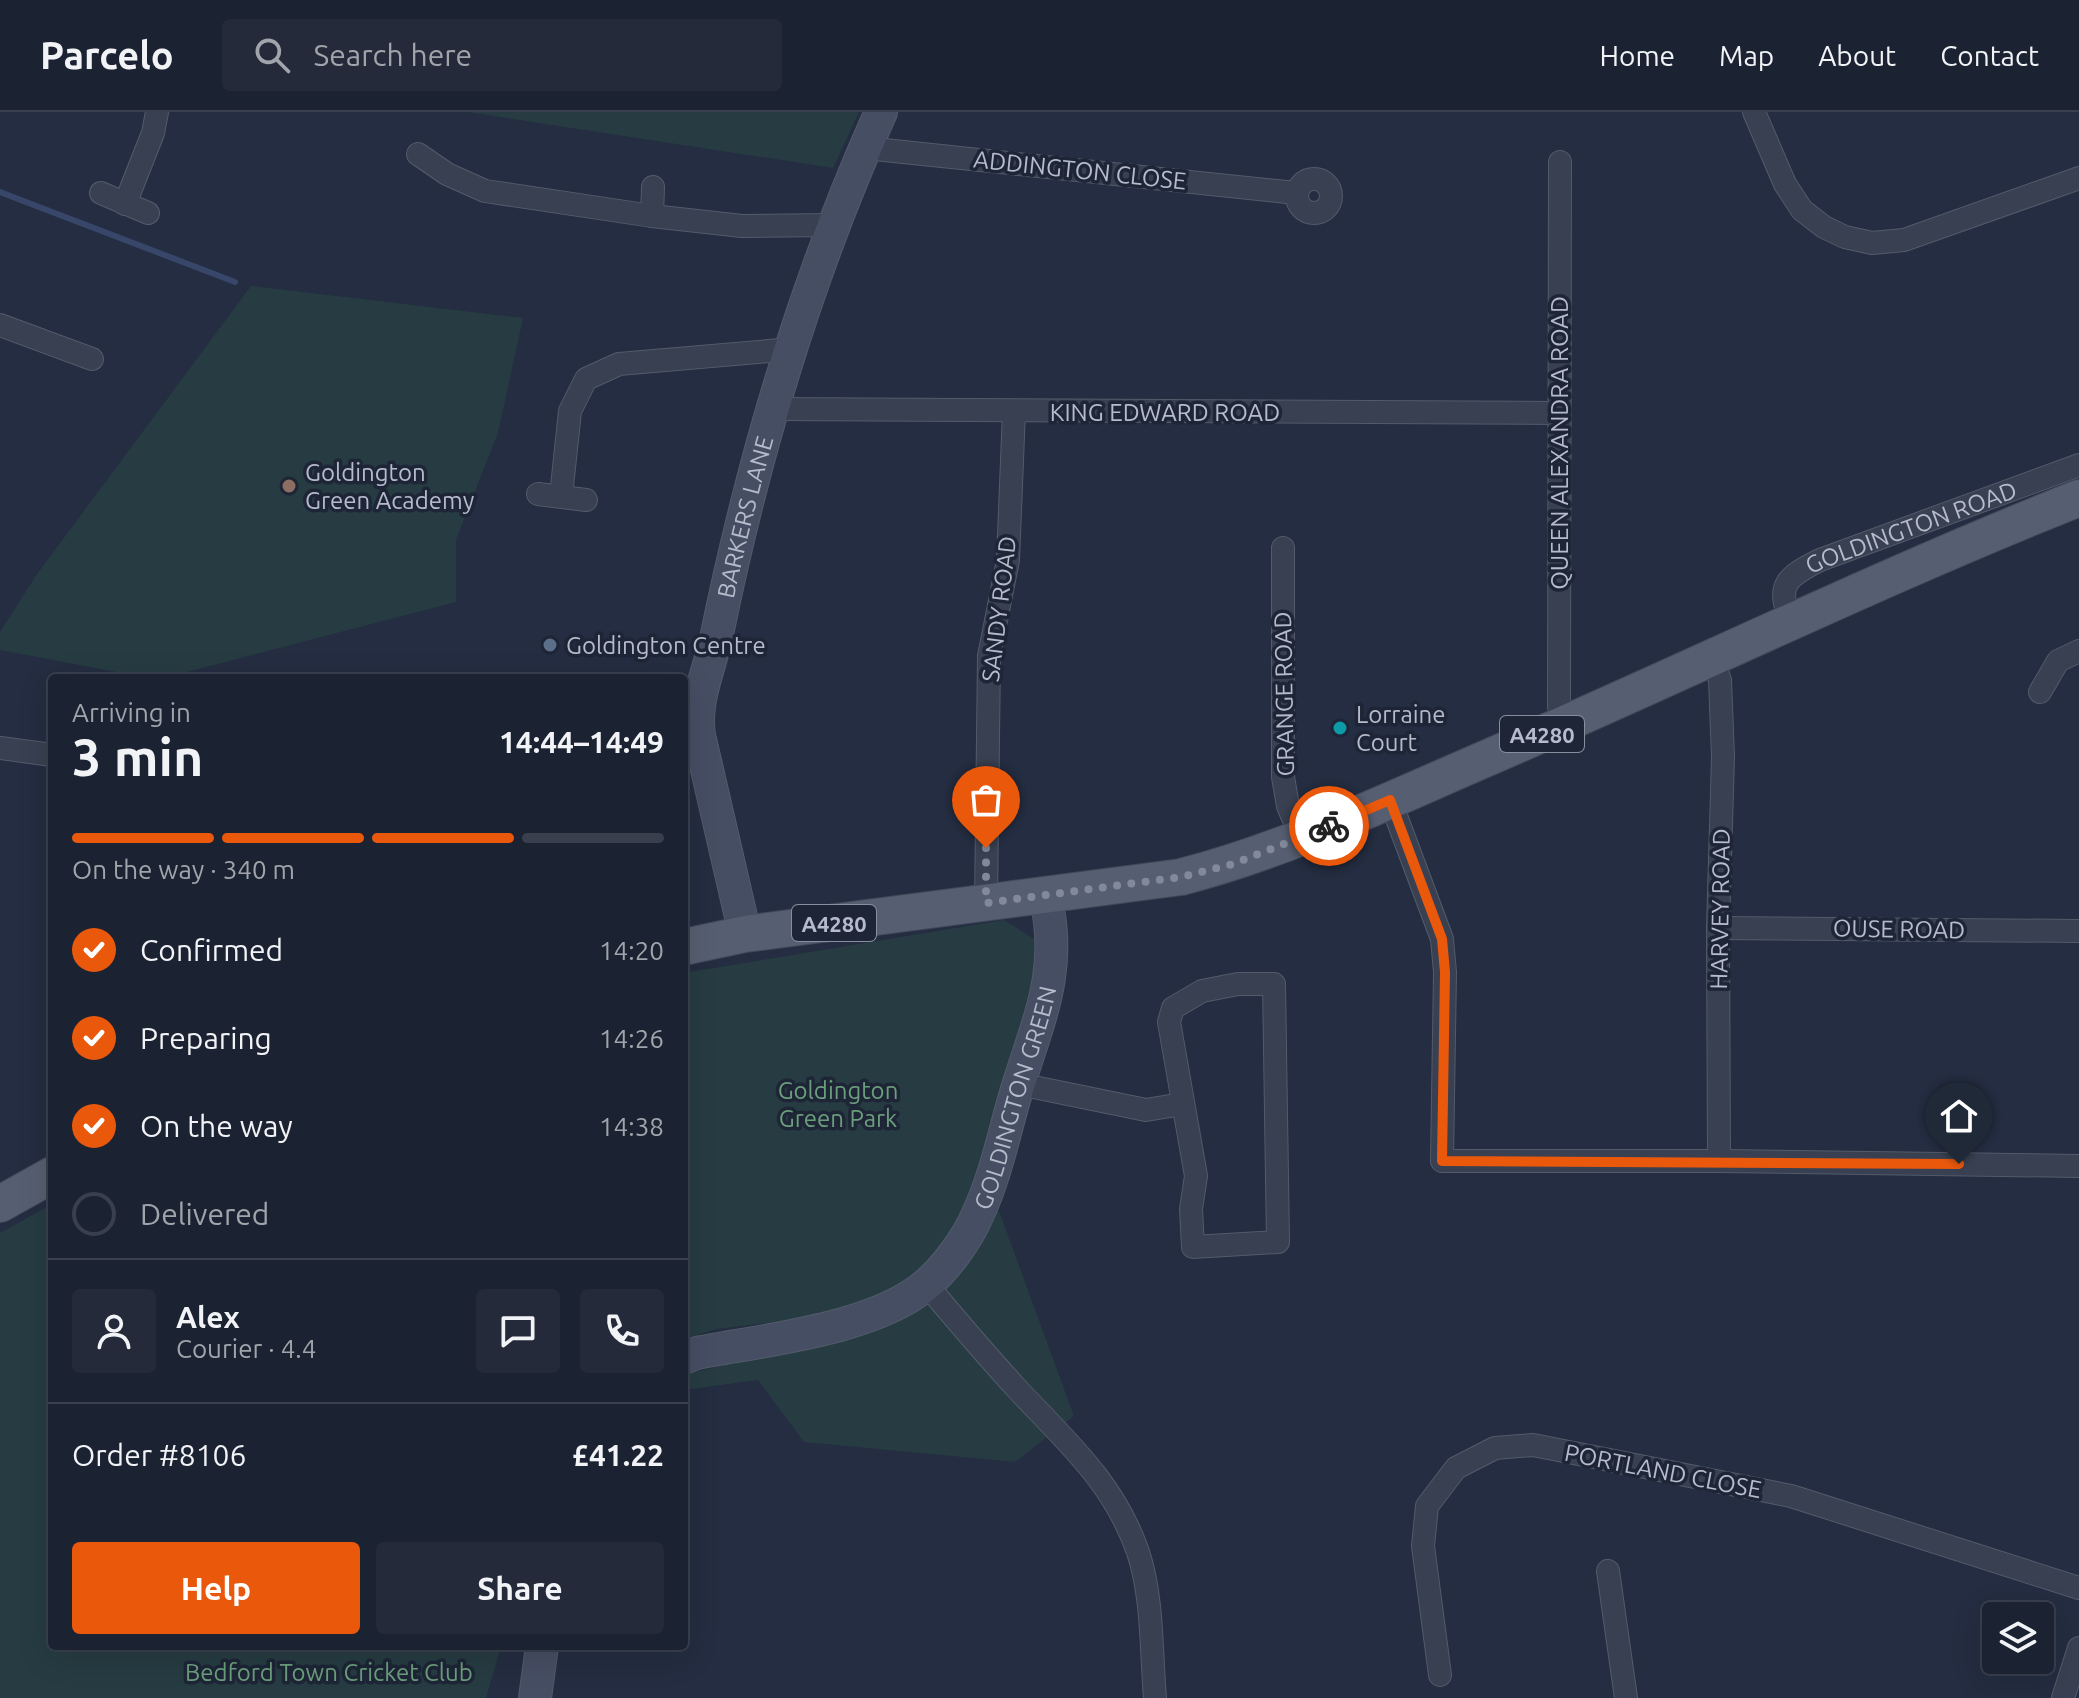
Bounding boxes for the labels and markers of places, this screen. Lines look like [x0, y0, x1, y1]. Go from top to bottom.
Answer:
place label: Goldington Green Academy [305, 459, 475, 514]
marker: Goldington Green Academy [280, 477, 298, 495]
place label: Goldington Centre [566, 632, 766, 659]
marker: Goldington Centre [541, 636, 559, 654]
place label: Lorraine Court [1356, 701, 1446, 756]
marker: Lorraine Court [1331, 719, 1349, 737]
pin [952, 766, 1020, 848]
pin [1925, 1082, 1993, 1164]

